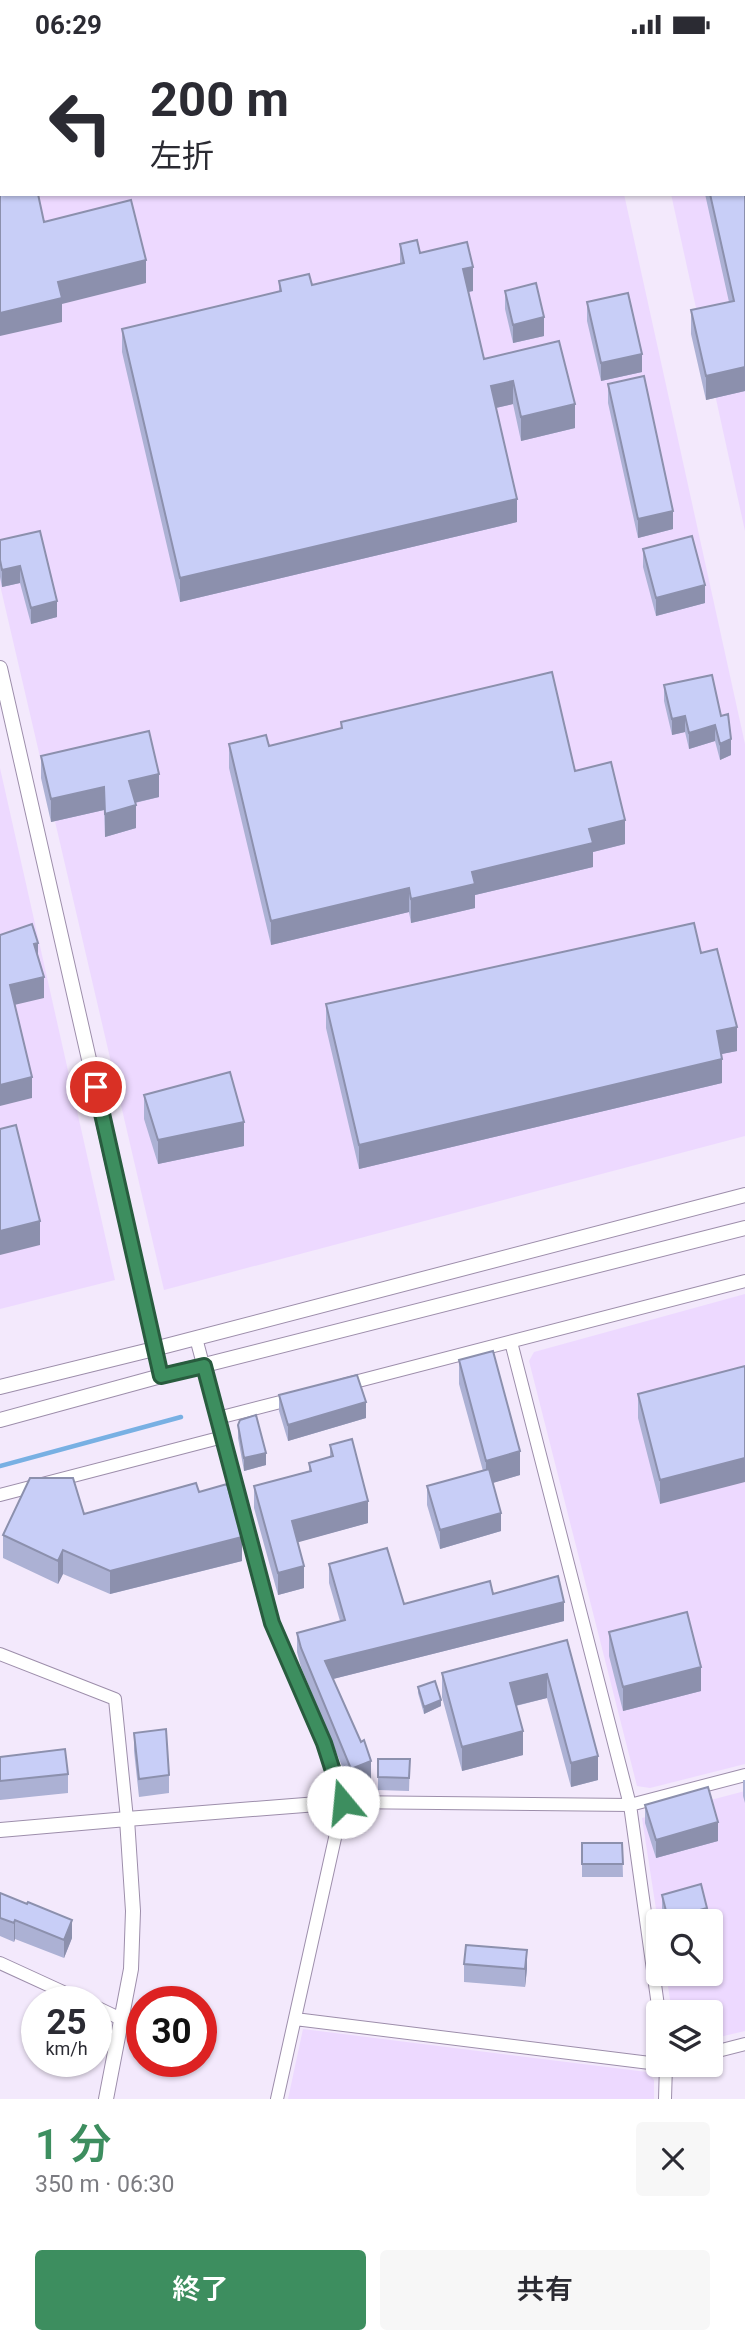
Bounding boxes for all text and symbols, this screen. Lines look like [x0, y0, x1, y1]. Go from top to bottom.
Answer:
text: 06:29 [35, 10, 102, 40]
text: 200 m [150, 71, 289, 128]
icon: left [35, 77, 126, 168]
text: 左折 [150, 137, 214, 175]
pin [66, 1057, 126, 1117]
icon: arrive [77, 1068, 115, 1106]
position arrow [306, 1765, 380, 1839]
map controls [646, 1909, 723, 2077]
button: search [646, 1909, 723, 1986]
speed limit sign: 30 [126, 1986, 217, 2077]
button: layers [646, 2000, 723, 2077]
text: 25 [46, 2002, 87, 2043]
text: km/h [45, 2038, 88, 2059]
text: 1 分 [35, 2120, 111, 2169]
button: close [636, 2122, 710, 2196]
text: 350 m · 06:30 [35, 2171, 174, 2198]
button: 終了 [35, 2250, 366, 2330]
button: 共有 [380, 2250, 710, 2330]

